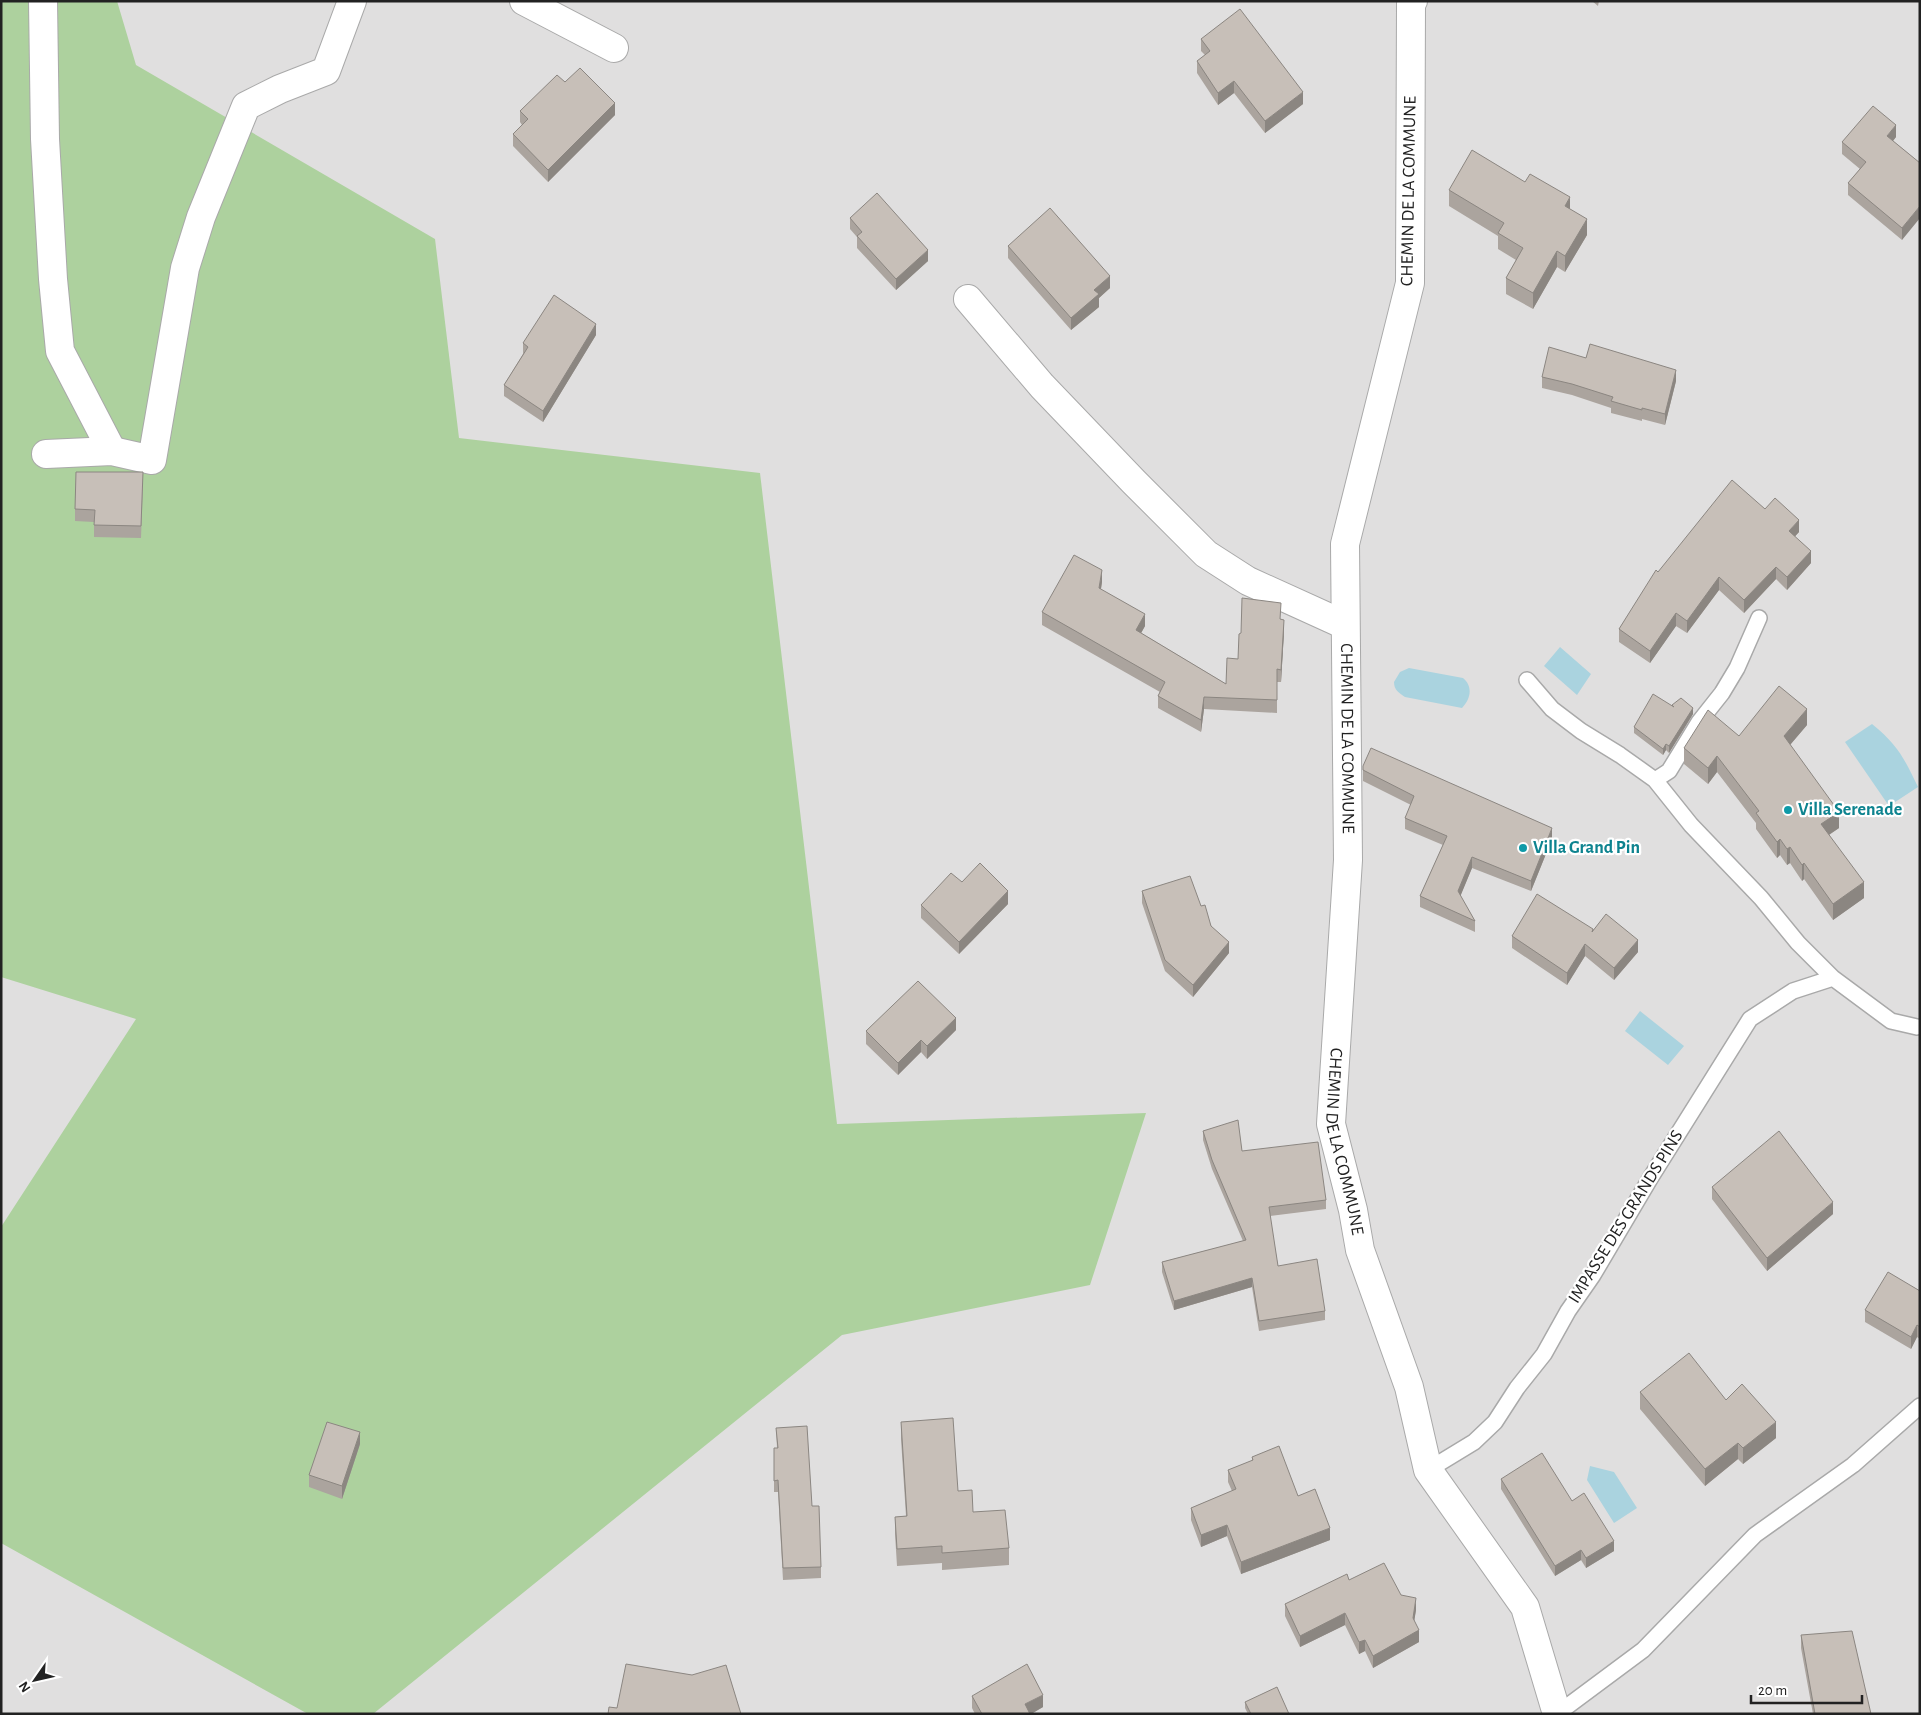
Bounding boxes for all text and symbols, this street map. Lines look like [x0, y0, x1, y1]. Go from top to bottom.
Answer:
street label: CHEMIN DE LA COMMUNE [1398, 95, 1420, 286]
street label: CHEMIN DE LA COMMUNE [1337, 643, 1357, 834]
place label: Villa Serenade [1798, 801, 1902, 819]
marker: Villa Serenade [1782, 804, 1794, 816]
place label: Villa Grand Pin [1533, 839, 1640, 857]
marker: Villa Grand Pin [1517, 842, 1529, 854]
street label: CHEMIN DE LA COMMUNE [1322, 1047, 1366, 1237]
street label: IMPASSE DES GRANDS PINS [1565, 1127, 1687, 1307]
north arrow [10, 1655, 60, 1705]
scale bar [1751, 1672, 1862, 1704]
text: N [17, 1679, 34, 1695]
text: 20 m [1758, 1683, 1787, 1698]

